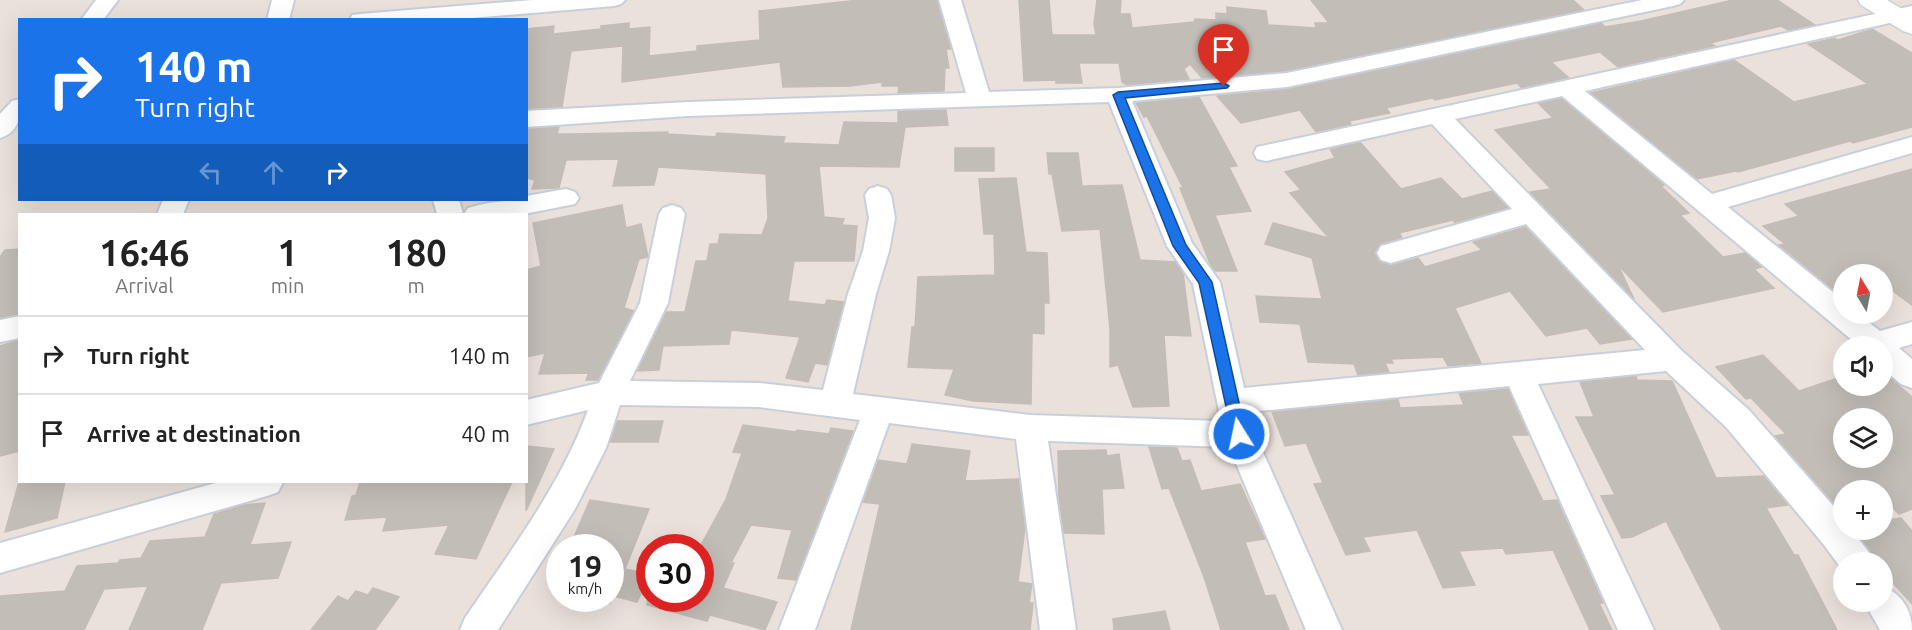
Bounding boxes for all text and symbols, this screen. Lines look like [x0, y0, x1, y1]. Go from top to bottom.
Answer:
pin [1198, 24, 1249, 86]
icon: arrive [1207, 33, 1240, 66]
icon: right [36, 42, 114, 120]
text: 140 m [135, 43, 252, 90]
text: Turn right [135, 92, 255, 122]
icon: left [194, 156, 227, 189]
icon: ahead [257, 156, 290, 189]
icon: right [320, 156, 353, 189]
text: 16:46 [99, 232, 189, 273]
text: 1 [277, 232, 298, 273]
text: 180 [386, 232, 447, 273]
north arrow [1833, 264, 1893, 324]
map controls [1833, 264, 1893, 612]
text: Arrival [115, 274, 174, 297]
text: min [271, 274, 304, 297]
text: m [408, 274, 425, 297]
button: sound [1833, 336, 1893, 396]
icon: right [36, 339, 69, 372]
text: Turn right [87, 343, 189, 368]
text: 140 m [449, 343, 510, 368]
position arrow [1207, 402, 1271, 466]
button: layers [1833, 408, 1893, 468]
icon: arrive [36, 417, 69, 450]
text: Arrive at destination [87, 421, 301, 446]
text: 40 m [461, 421, 510, 446]
button: + [1833, 480, 1893, 540]
speed limit sign: 30 [636, 534, 714, 612]
text: 19 [568, 549, 602, 583]
button: − [1833, 552, 1893, 612]
text: km/h [568, 580, 602, 597]

